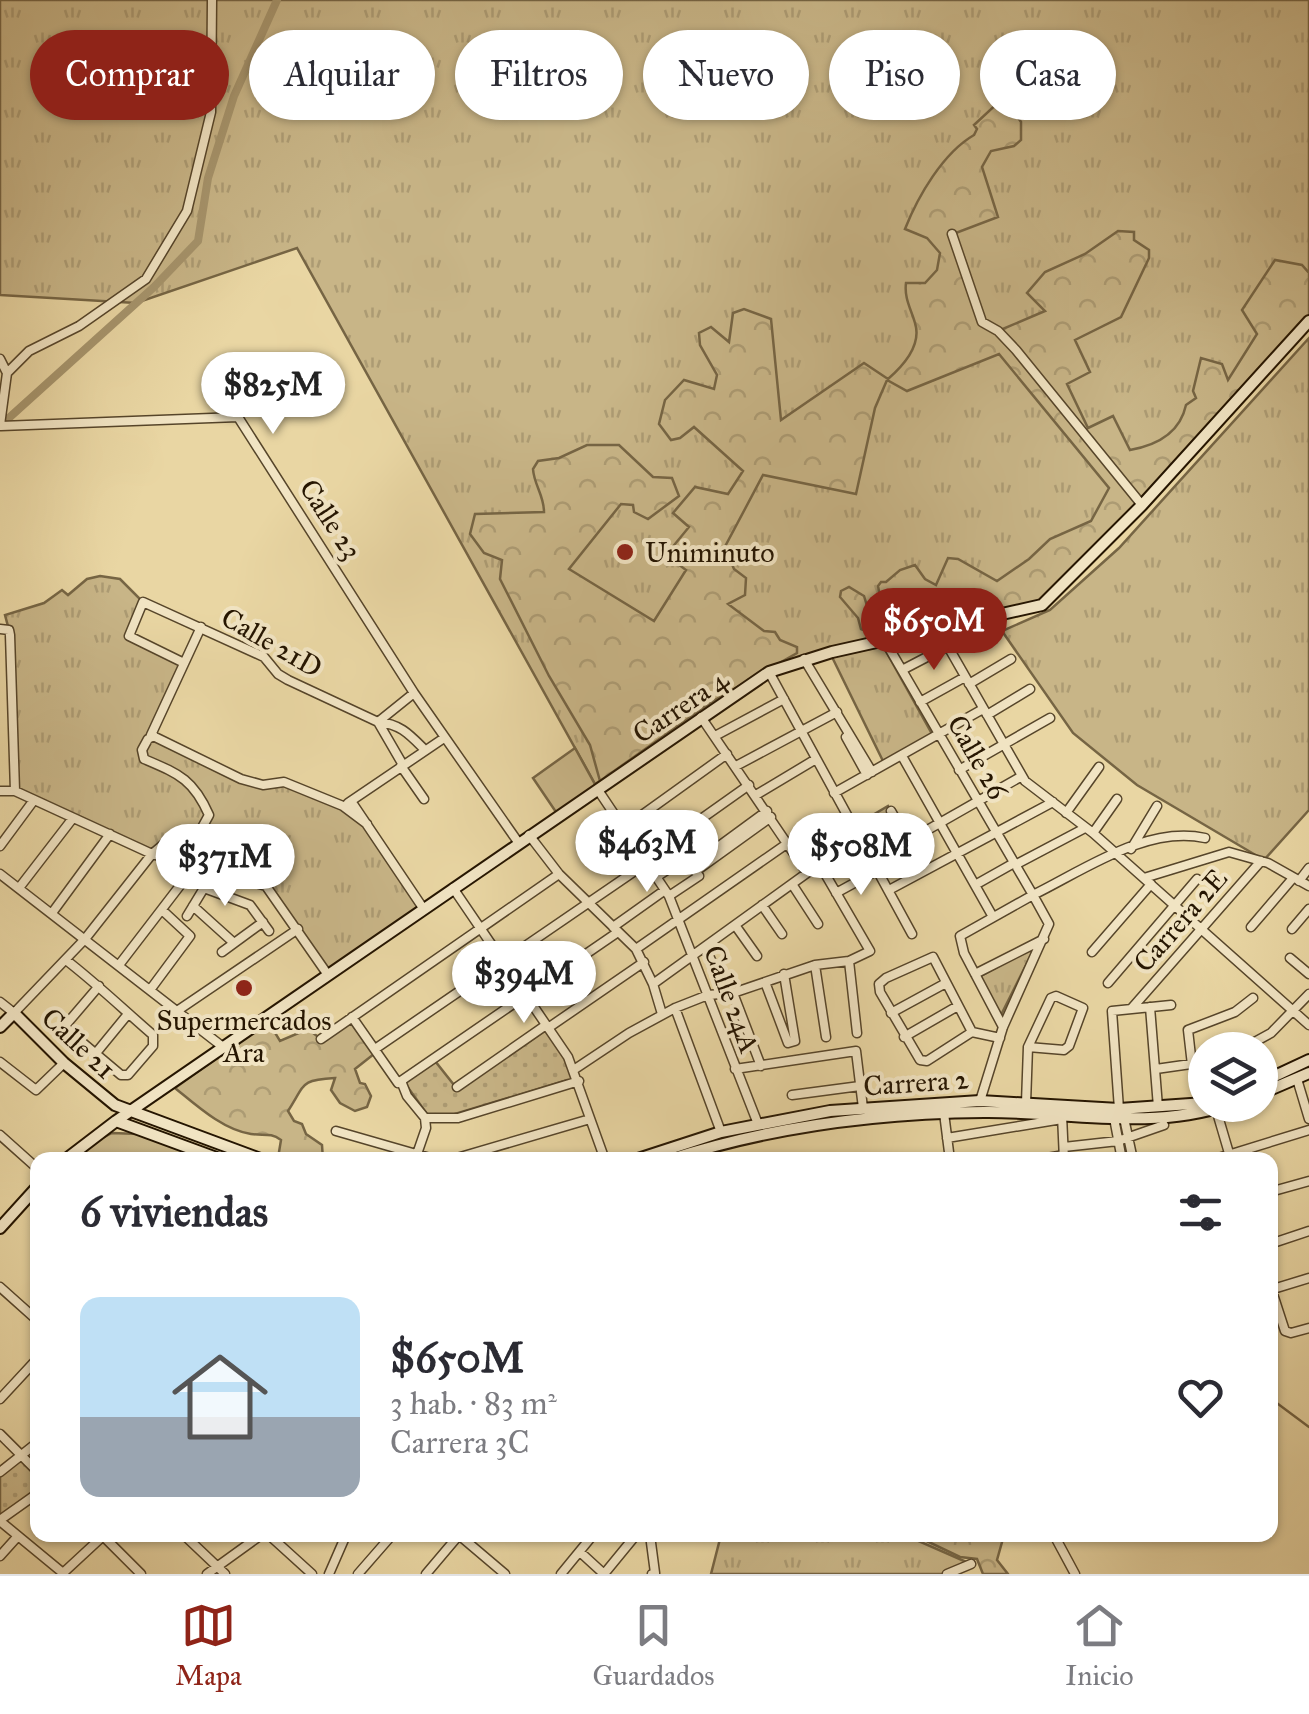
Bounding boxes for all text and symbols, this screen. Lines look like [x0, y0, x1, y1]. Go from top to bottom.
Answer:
chip: Comprar [30, 30, 229, 120]
chip: Alquilar [249, 30, 435, 120]
chip: Filtros [455, 30, 623, 120]
chip: Nuevo [643, 30, 809, 120]
chip: Piso [829, 30, 960, 120]
chip: Casa [980, 30, 1116, 120]
pin: $825M [203, 352, 343, 437]
text: $825M [223, 365, 323, 404]
street label: Calle 23 [292, 473, 369, 566]
place label: Uniminuto [645, 535, 775, 570]
marker: Uniminuto [614, 541, 636, 563]
pin: $650M [864, 588, 1004, 673]
street label: Calle 21D [215, 600, 328, 685]
text: $650M [883, 601, 985, 640]
street label: Carrera 4 [626, 661, 736, 751]
street label: Calle 26 [939, 709, 1016, 807]
pin: $463M [577, 810, 717, 895]
pin: $508M [791, 813, 931, 898]
text: $463M [597, 823, 697, 862]
pin: $371M [155, 824, 295, 909]
text: $508M [810, 826, 912, 865]
text: $371M [178, 837, 272, 876]
street label: Carrera 2E [1126, 861, 1235, 979]
pin: $394M [454, 941, 594, 1026]
street label: Calle 24A [696, 941, 767, 1058]
text: $394M [474, 954, 574, 993]
marker: Supermercados Ara [233, 977, 255, 999]
street label: Calle 21 [34, 1000, 123, 1086]
place label: Supermercados Ara [157, 1003, 331, 1070]
map controls [1188, 1032, 1278, 1122]
button: layers [1188, 1032, 1278, 1122]
street label: Carrera 2 [862, 1061, 970, 1104]
icon: filters [1173, 1185, 1228, 1240]
text: 6 viviendas [80, 1186, 268, 1238]
text: $650M [390, 1332, 524, 1384]
icon: home [160, 1337, 280, 1457]
icon: heart [1173, 1370, 1228, 1425]
text: 3 hab. · 83 m² [390, 1384, 557, 1423]
text: Carrera 3C [390, 1423, 529, 1462]
tab: Mapa [175, 1598, 242, 1693]
tab: Guardados [593, 1598, 715, 1693]
tab: Inicio [1065, 1598, 1134, 1693]

